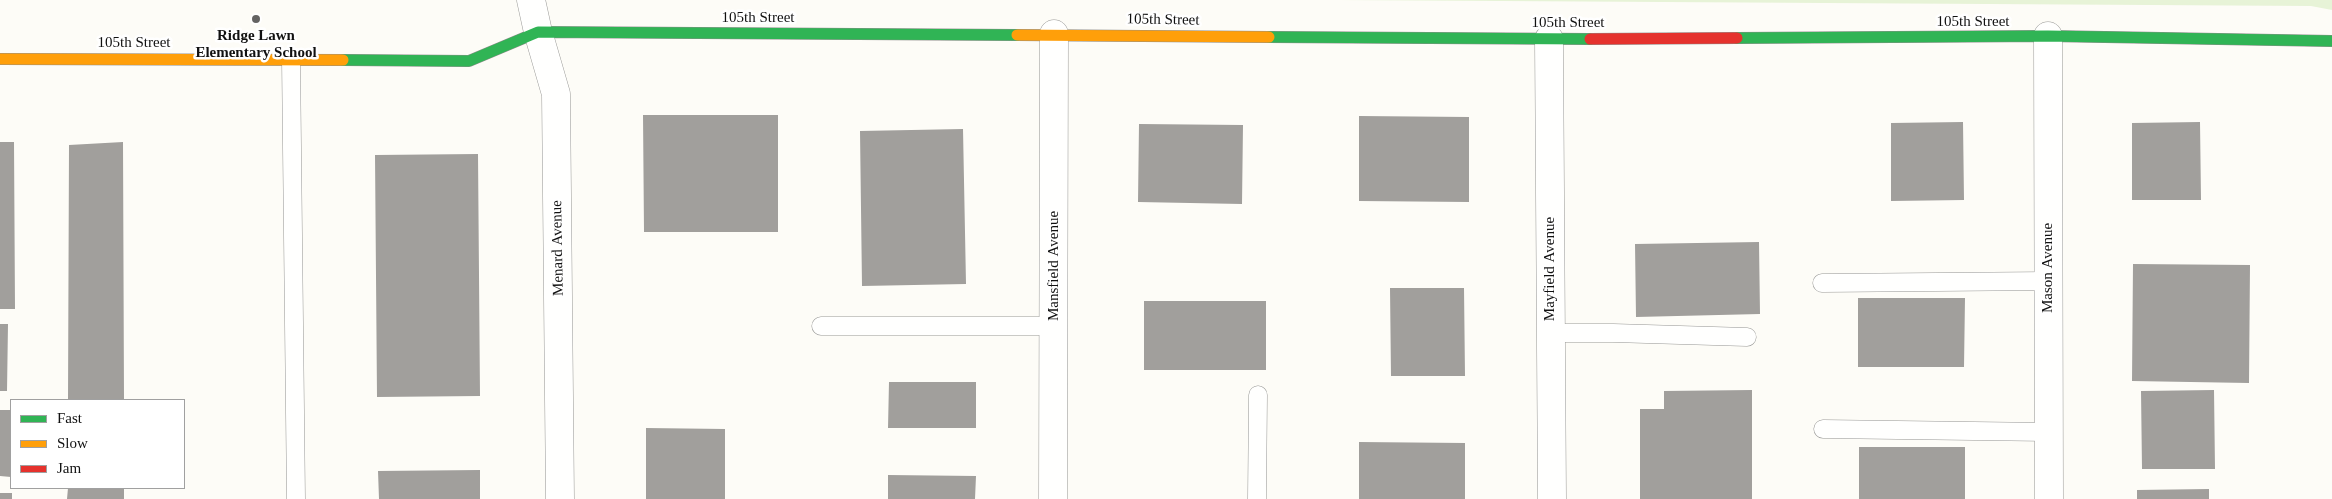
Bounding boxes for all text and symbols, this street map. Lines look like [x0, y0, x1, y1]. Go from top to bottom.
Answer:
street label: 105th Street [722, 9, 794, 27]
street label: 105th Street [1126, 10, 1200, 30]
marker: Ridge Lawn Elementary School [250, 13, 262, 25]
street label: 105th Street [1937, 13, 2009, 31]
street label: 105th Street [1532, 14, 1604, 32]
place label: Ridge Lawn Elementary School [195, 27, 317, 62]
street label: 105th Street [98, 34, 170, 52]
street label: Menard Avenue [548, 200, 568, 296]
street label: Mansfield Avenue [1045, 211, 1063, 321]
street label: Mayfield Avenue [1541, 217, 1559, 321]
street label: Mason Avenue [2039, 223, 2057, 313]
legend [10, 399, 185, 489]
text: Fast [57, 410, 82, 426]
text: Slow [57, 435, 88, 451]
text: Jam [57, 460, 81, 476]

